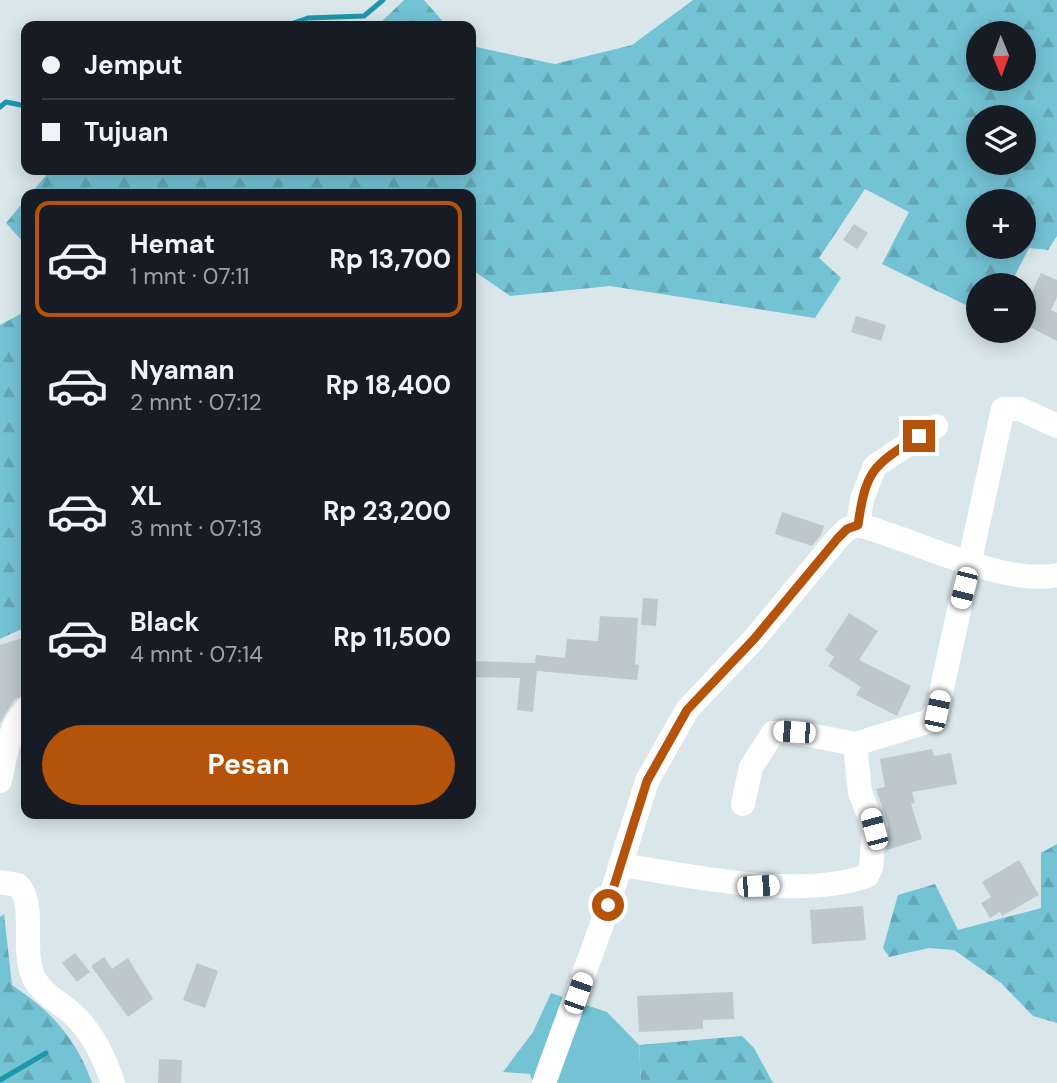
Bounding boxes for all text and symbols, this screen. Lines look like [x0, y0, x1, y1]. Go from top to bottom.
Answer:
north arrow [966, 21, 1036, 91]
map controls [966, 21, 1036, 343]
text: Jemput [84, 48, 183, 82]
button: layers [966, 105, 1036, 175]
text: Tujuan [84, 115, 169, 149]
button: + [966, 189, 1036, 259]
text: Hemat [130, 227, 215, 261]
icon: car [46, 228, 109, 291]
text: Rp 13,700 [329, 242, 451, 276]
text: 1 mnt · 07:11 [130, 261, 250, 291]
button: − [966, 273, 1036, 343]
text: Nyaman [130, 353, 235, 387]
icon: car [46, 354, 109, 417]
text: Rp 18,400 [326, 368, 451, 402]
text: 2 mnt · 07:12 [130, 387, 262, 417]
route end [903, 420, 935, 452]
text: XL [130, 479, 162, 513]
icon: car [46, 480, 109, 543]
text: Rp 23,200 [323, 494, 451, 528]
text: 3 mnt · 07:13 [130, 513, 262, 543]
car [949, 565, 980, 611]
text: Black [130, 605, 200, 639]
icon: car [46, 606, 109, 669]
text: Rp 11,500 [333, 620, 451, 654]
text: 4 mnt · 07:14 [130, 639, 263, 669]
car [923, 688, 952, 734]
car [773, 720, 816, 744]
button: Pesan [42, 725, 455, 805]
car [859, 806, 890, 852]
car [737, 874, 780, 898]
route start [592, 889, 624, 921]
car [562, 970, 595, 1016]

